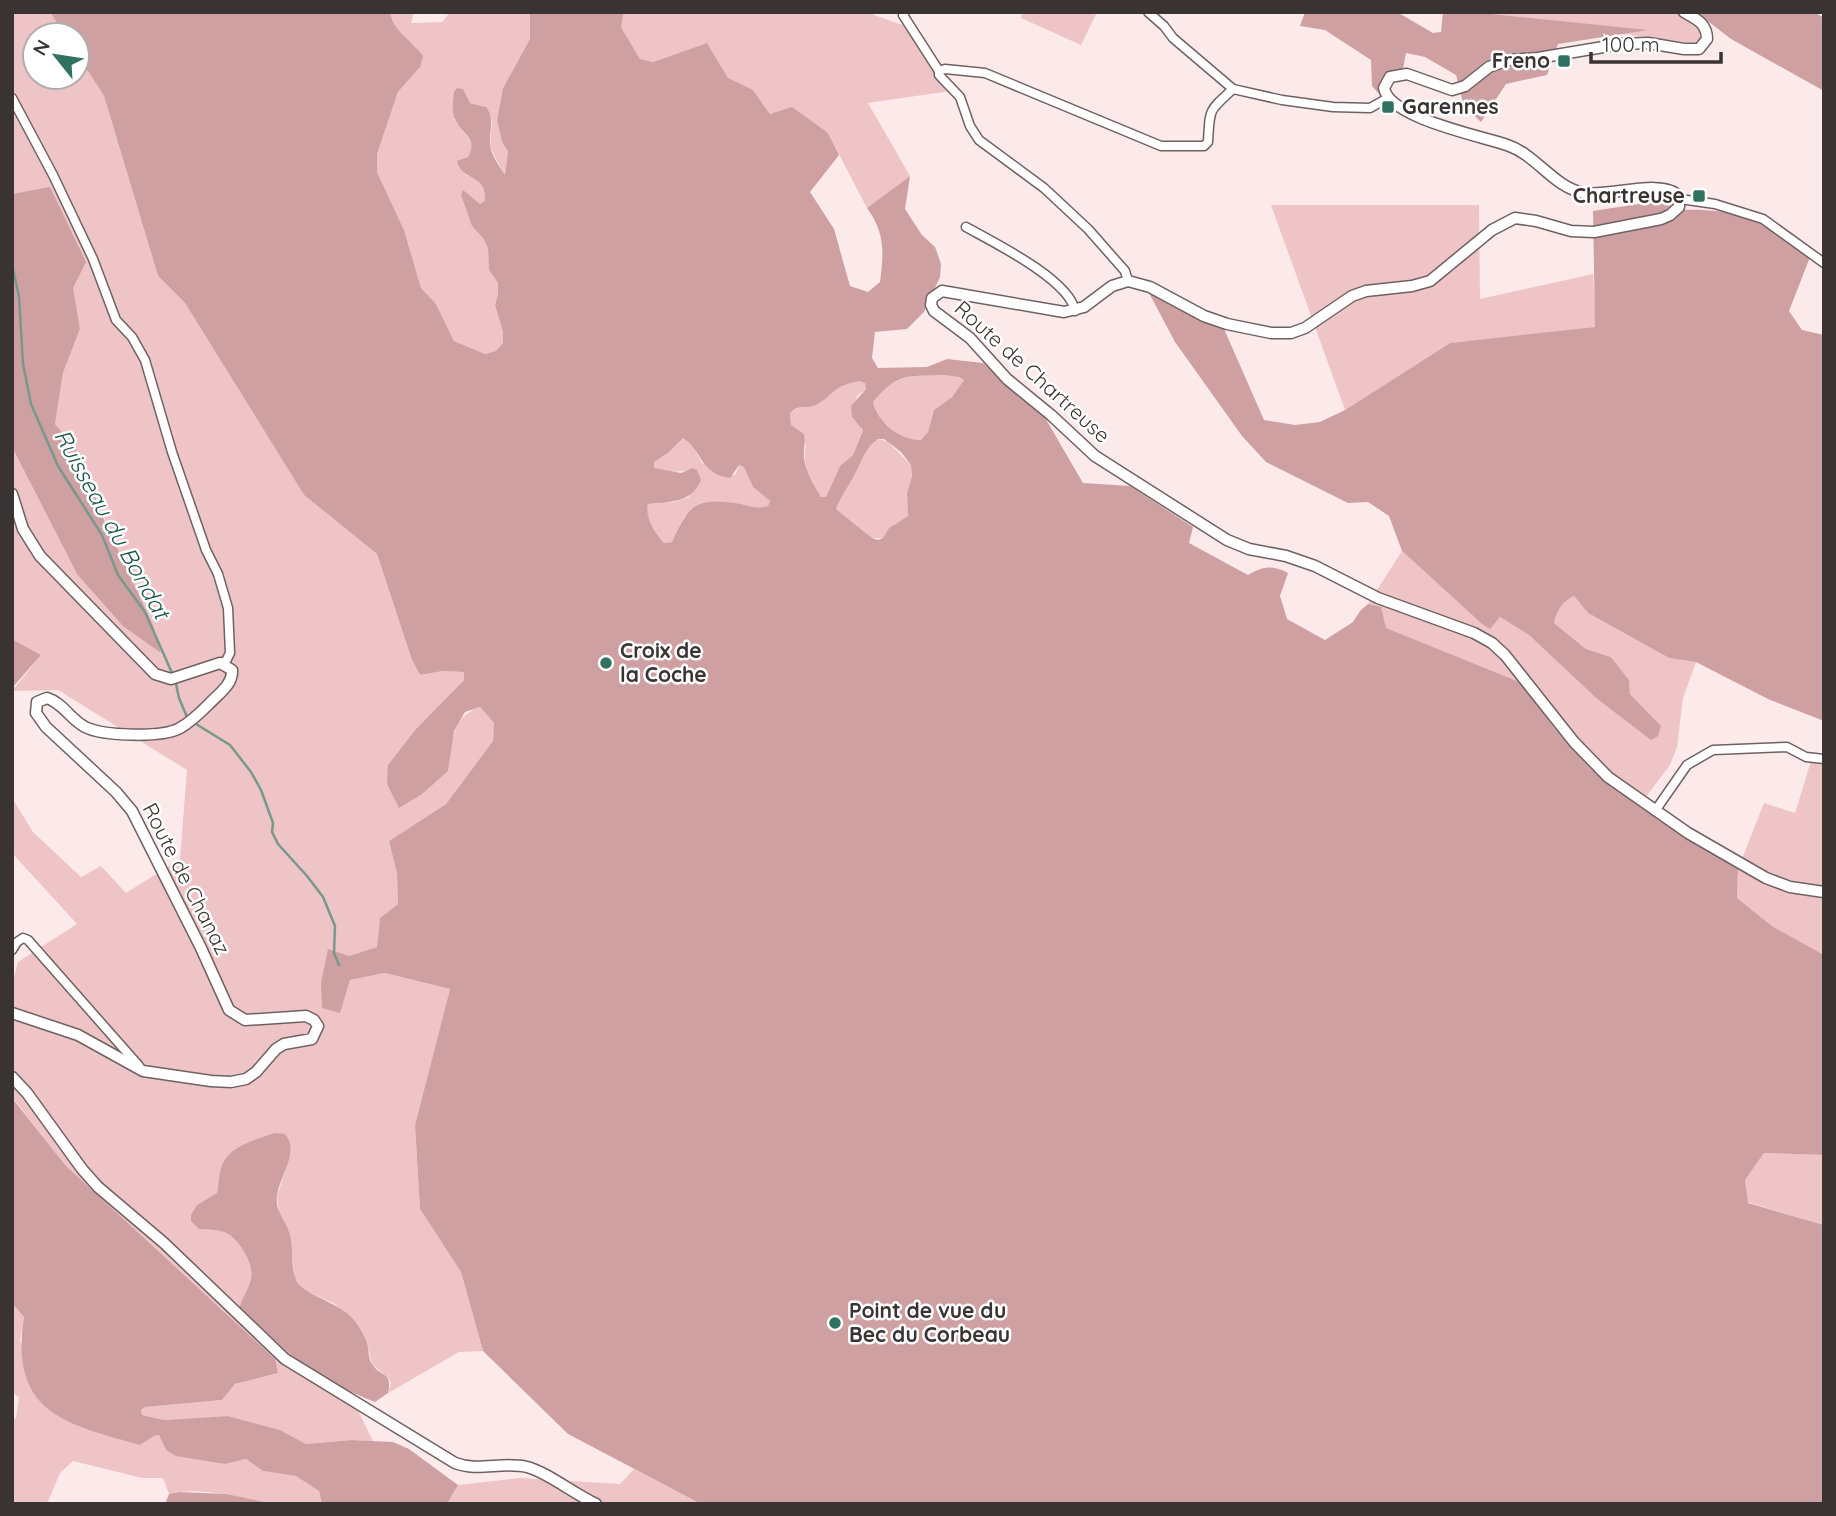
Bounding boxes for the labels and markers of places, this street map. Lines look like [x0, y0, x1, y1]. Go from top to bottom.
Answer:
place label: Freno [1492, 47, 1550, 73]
marker: Freno [1556, 53, 1572, 69]
place label: Garennes [1402, 93, 1499, 119]
marker: Garennes [1380, 99, 1396, 115]
place label: Chartreuse [1573, 182, 1685, 208]
marker: Chartreuse [1691, 188, 1707, 204]
place label: Croix de la Coche [620, 637, 707, 687]
marker: Croix de la Coche [598, 655, 614, 671]
place label: Point de vue du Bec du Corbeau [849, 1297, 1010, 1347]
marker: Point de vue du Bec du Corbeau [827, 1315, 843, 1331]

